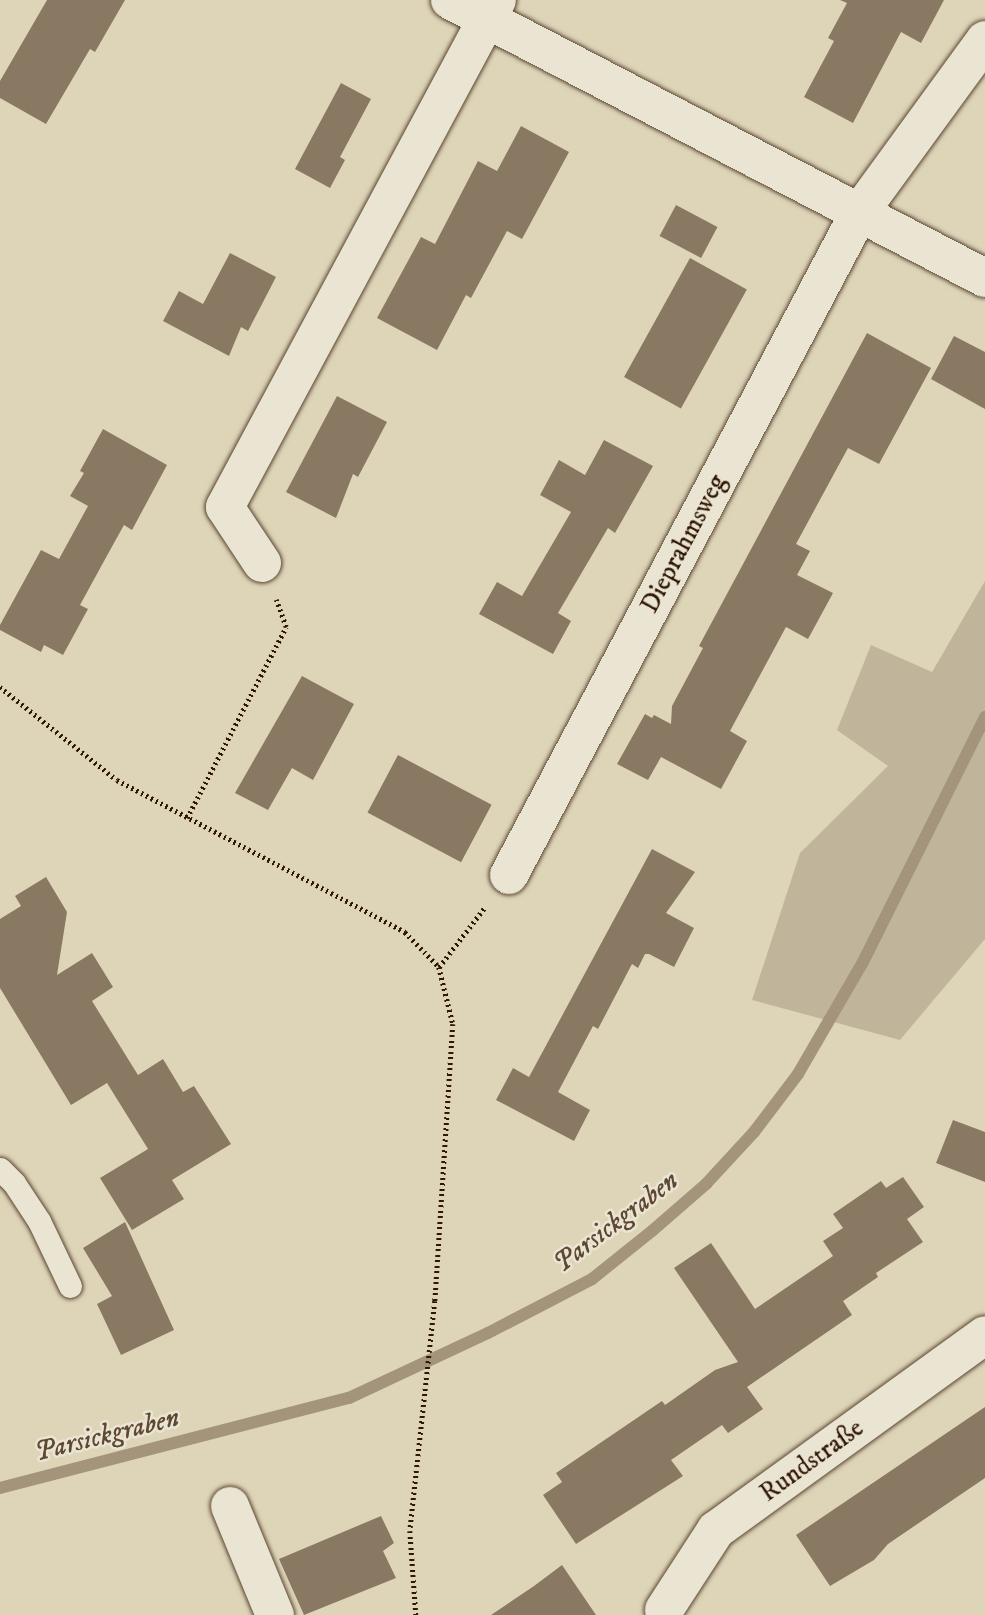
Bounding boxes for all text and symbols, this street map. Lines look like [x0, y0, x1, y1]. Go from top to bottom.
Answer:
street label: Dieprahmsweg [634, 469, 734, 619]
water label: Parsickgraben [547, 1164, 685, 1280]
water label: Parsickgraben [31, 1401, 183, 1469]
street label: Rundstraße [754, 1413, 870, 1509]

